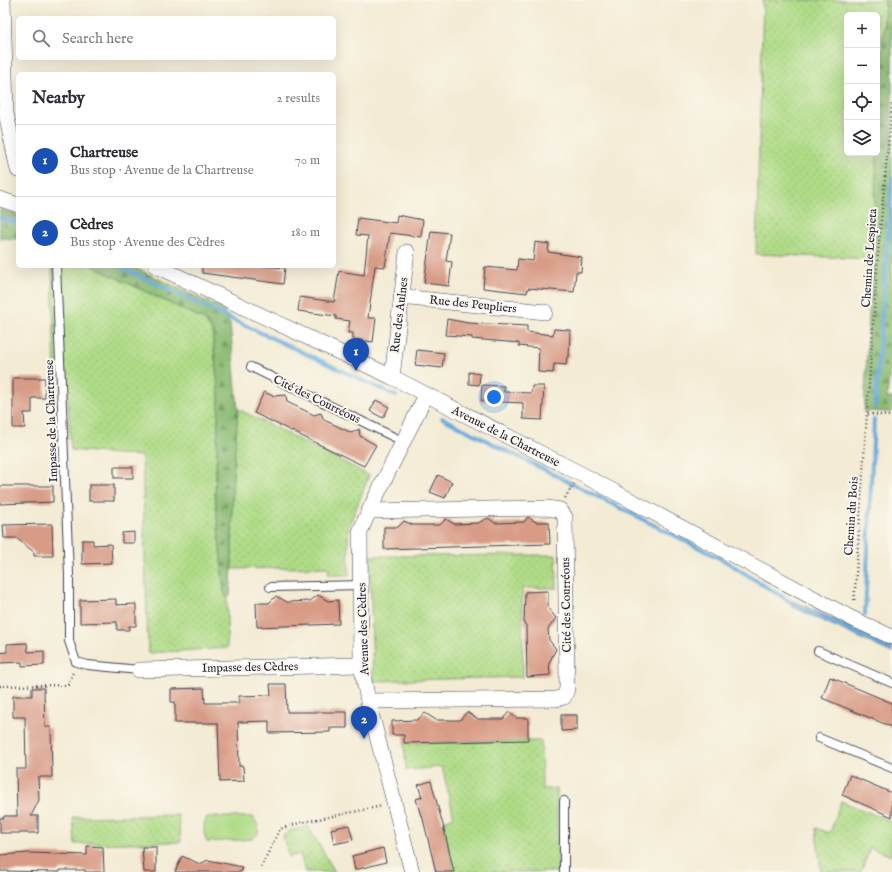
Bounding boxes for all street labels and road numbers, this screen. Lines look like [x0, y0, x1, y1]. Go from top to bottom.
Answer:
street label: Chemin de Lespieta [859, 207, 881, 308]
street label: Rue des Aulnes [387, 276, 412, 354]
street label: Rue des Peupliers [428, 292, 517, 318]
street label: Impasse de la Chartreuse [42, 359, 62, 483]
street label: Cité des Courréous [271, 372, 363, 427]
street label: Avenue de la Chartreuse [448, 402, 563, 470]
street label: Chemin du Bois [841, 476, 862, 556]
street label: Cité des Courréous [558, 557, 575, 653]
street label: Avenue des Cèdres [354, 582, 373, 677]
street label: Impasse des Cèdres [202, 659, 298, 677]

